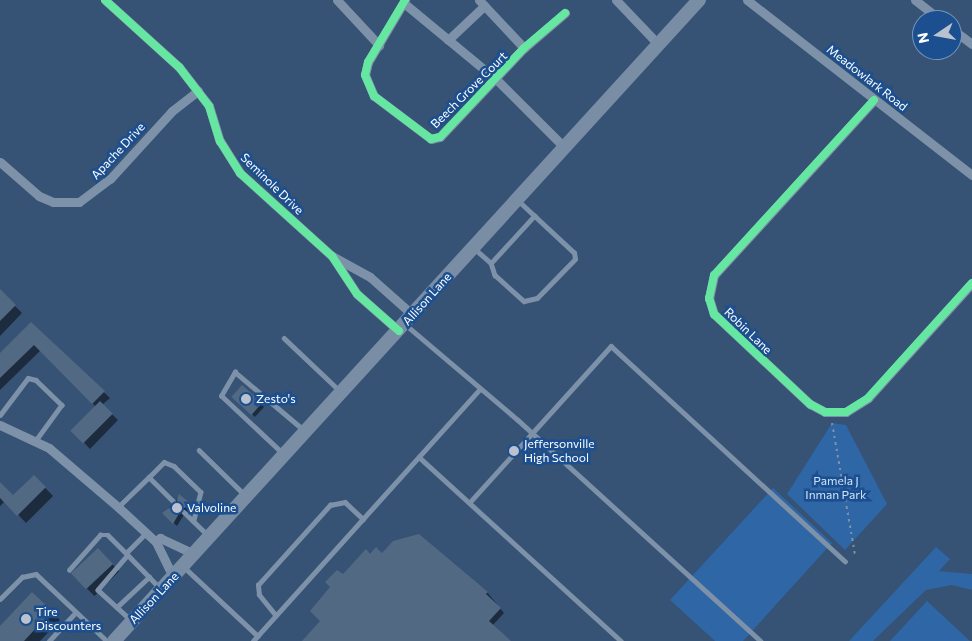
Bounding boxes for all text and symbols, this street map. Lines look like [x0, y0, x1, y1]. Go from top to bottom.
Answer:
north arrow [912, 10, 962, 60]
text: N [913, 31, 932, 45]
street label: Meadowlark Road [824, 42, 910, 114]
street label: Beech Grove Court [428, 49, 510, 131]
street label: Apache Drive [88, 120, 148, 182]
street label: Seminole Drive [238, 150, 306, 218]
street label: Allison Lane [400, 270, 454, 328]
street label: Robin Lane [721, 305, 775, 357]
place label: Zesto's [256, 392, 296, 406]
marker: Zesto's [240, 393, 252, 405]
place label: Jeffersonville High School [524, 437, 595, 465]
marker: Jeffersonville High School [508, 445, 520, 457]
park label: Pamela J Inman Park [805, 474, 867, 502]
place label: Valvoline [187, 501, 236, 515]
marker: Valvoline [171, 502, 183, 514]
street label: Allison Lane [126, 569, 182, 627]
place label: Tire Discounters [36, 605, 101, 633]
marker: Tire Discounters [20, 613, 32, 625]

